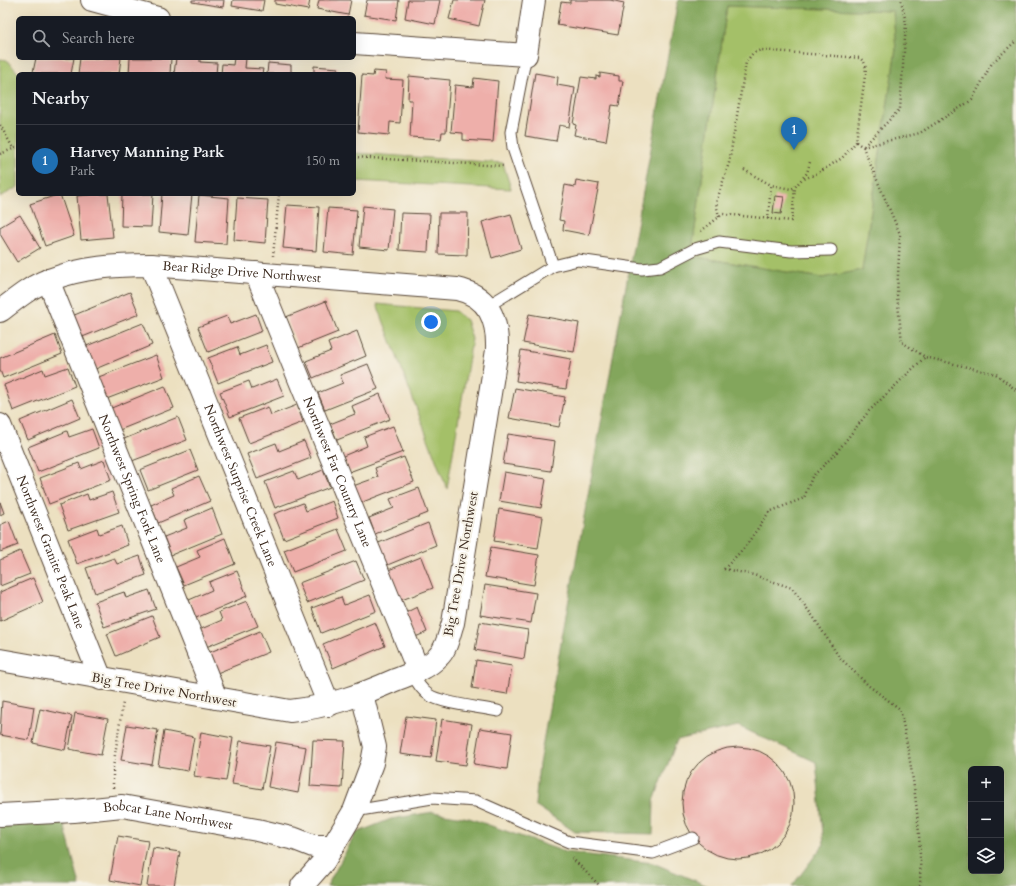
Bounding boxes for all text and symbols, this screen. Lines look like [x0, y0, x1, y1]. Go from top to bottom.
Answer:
search box [16, 16, 356, 60]
icon: search [30, 27, 52, 49]
text: Search here [62, 28, 135, 48]
text: Nearby [32, 87, 89, 110]
pin: 1 [781, 117, 807, 150]
text: Harvey Manning Park [70, 142, 224, 162]
text: 1 [42, 152, 48, 170]
text: 150 m [306, 152, 340, 170]
text: Park [70, 162, 95, 180]
street label: Bear Ridge Drive Northwest [162, 257, 322, 287]
your location [421, 312, 441, 332]
street label: Northwest Far Country Lane [298, 394, 376, 550]
street label: Northwest Surprise Creek Lane [199, 402, 281, 570]
street label: Northwest Spring Fork Lane [94, 412, 170, 566]
street label: Northwest Granite Peak Lane [12, 473, 89, 632]
street label: Big Tree Drive Northwest [439, 490, 483, 638]
street label: Big Tree Drive Northwest [90, 668, 238, 712]
map controls [968, 766, 1004, 874]
button: + [968, 766, 1004, 802]
street label: Bobcat Lane Northwest [102, 797, 234, 835]
button: − [968, 802, 1004, 838]
button: layers [968, 838, 1004, 874]

